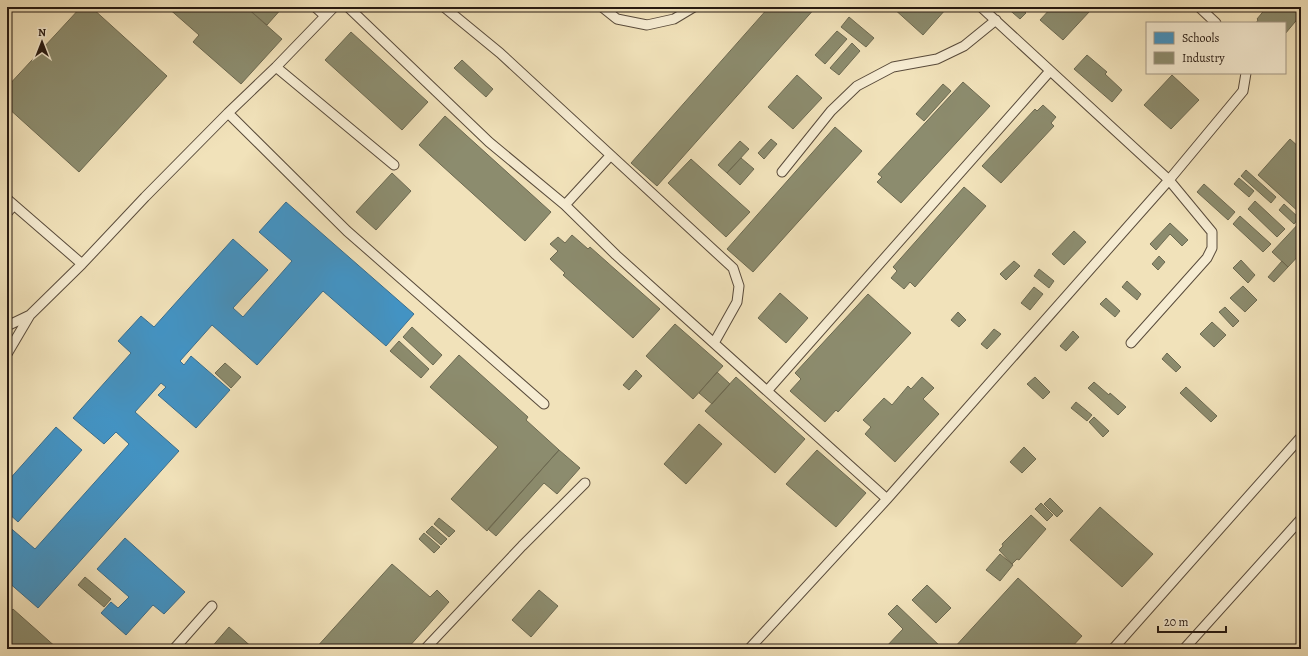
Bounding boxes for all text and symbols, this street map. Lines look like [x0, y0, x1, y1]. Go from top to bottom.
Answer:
north arrow [22, 22, 62, 62]
legend [1146, 22, 1286, 74]
text: N [38, 25, 46, 40]
text: Schools [1182, 30, 1219, 46]
text: Industry [1182, 50, 1225, 66]
scale bar [1158, 608, 1226, 634]
text: 20 m [1164, 614, 1188, 630]

